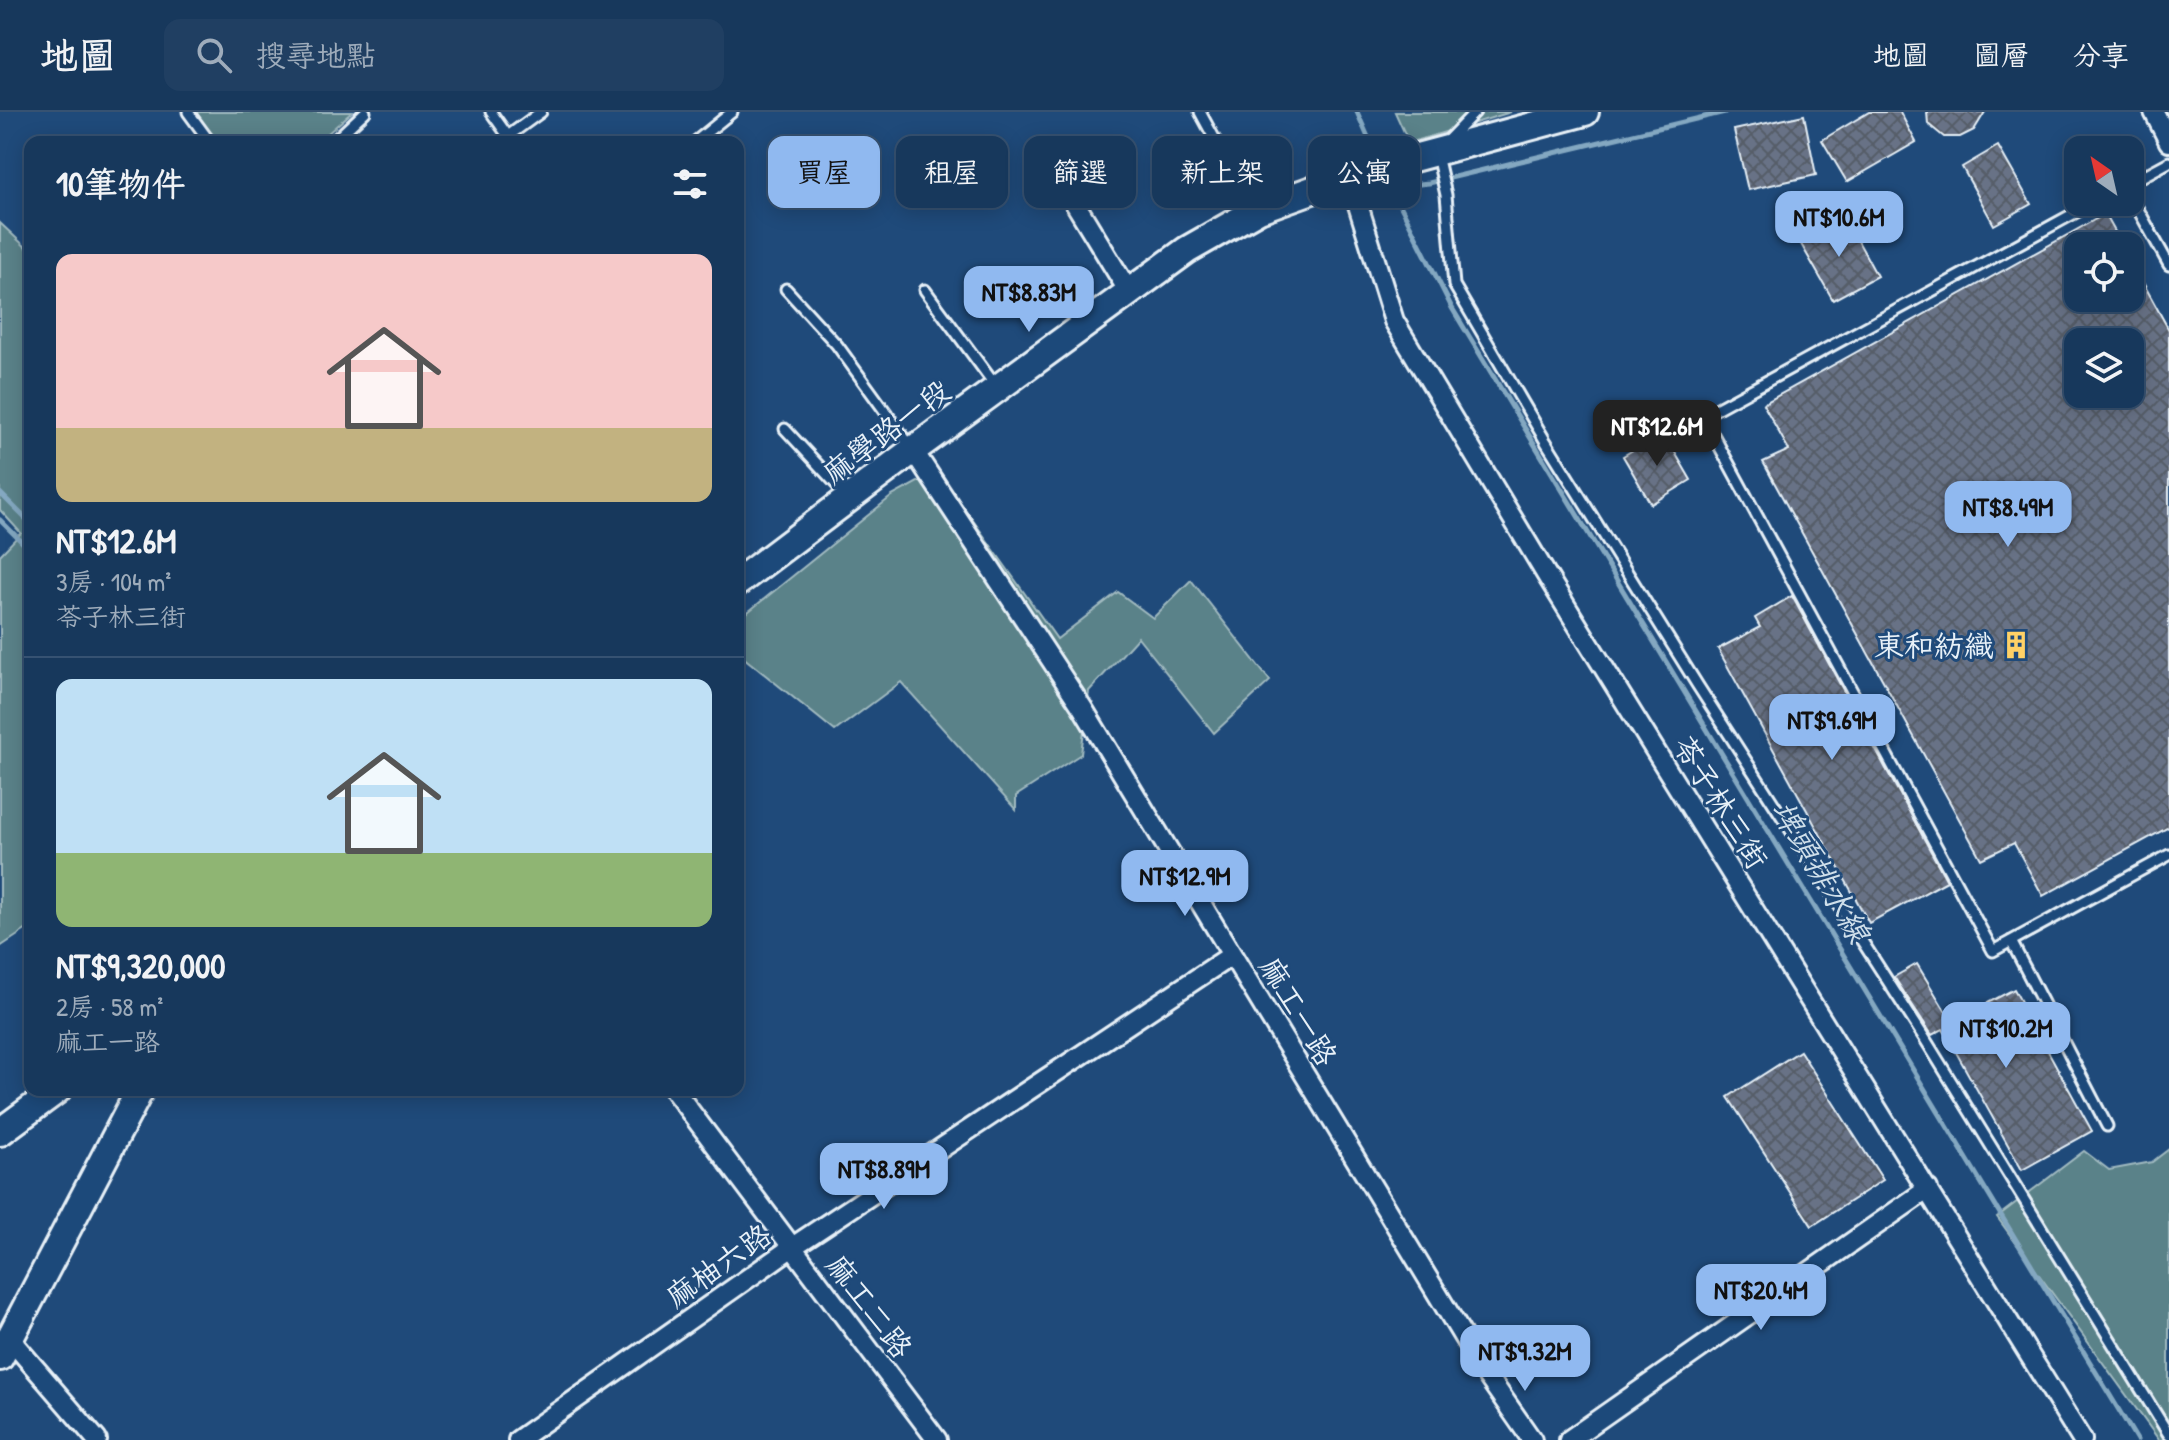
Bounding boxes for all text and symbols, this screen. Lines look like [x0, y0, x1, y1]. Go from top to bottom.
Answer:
search box [164, 19, 724, 91]
text: 地圖 [40, 29, 116, 81]
icon: search [192, 33, 236, 77]
text: 搜尋地點 [256, 35, 376, 75]
text: 地圖 [1873, 36, 1929, 74]
text: 圖層 [1973, 36, 2029, 74]
text: 分享 [2073, 36, 2129, 74]
chip: 買屋 [768, 136, 880, 208]
chip: 租屋 [896, 136, 1008, 208]
chip: 篩選 [1024, 136, 1136, 208]
chip: 新上架 [1152, 136, 1292, 208]
chip: 公寓 [1308, 136, 1420, 208]
north arrow [2064, 136, 2144, 216]
map controls [2064, 136, 2144, 408]
text: 10筆物件 [56, 161, 186, 207]
icon: filters [668, 162, 712, 206]
pin: NT$10.6M [1756, 191, 1922, 259]
text: NT$10.6M [1793, 199, 1885, 234]
button: locate [2064, 232, 2144, 312]
pin: NT$8.83M [946, 266, 1112, 334]
text: NT$8.83M [982, 274, 1076, 309]
icon: home [312, 306, 456, 450]
button: layers [2064, 328, 2144, 408]
street label: 麻學路一段 [814, 370, 958, 492]
pin: NT$12.6M [1574, 400, 1740, 468]
text: NT$12.6M [1611, 408, 1703, 443]
pin: NT$8.49M [1925, 481, 2091, 549]
text: NT$8.49M [1963, 489, 2053, 524]
text: NT$12.6M [56, 518, 177, 564]
text: 3房 · 104 m² [56, 564, 171, 599]
text: 苓子林三街 [56, 599, 186, 634]
place label: 東和紡織 [1874, 625, 1994, 665]
building icon: 東和紡織 [2001, 630, 2031, 660]
pin: NT$9.69M [1749, 694, 1915, 762]
text: NT$9.69M [1787, 702, 1877, 737]
street label: 苓子林三街 [1664, 728, 1778, 876]
icon: home [312, 731, 456, 875]
water label: 埤頭排水線 [1761, 791, 1882, 952]
pin: NT$12.9M [1102, 850, 1268, 918]
text: NT$12.9M [1139, 858, 1231, 893]
text: NT$9,320,000 [56, 943, 226, 989]
street label: 麻工一路 [1251, 949, 1347, 1073]
text: 2房 · 58 m² [56, 989, 163, 1024]
pin: NT$10.2M [1923, 1002, 2089, 1070]
text: NT$10.2M [1959, 1010, 2053, 1045]
text: 麻工一路 [56, 1024, 160, 1059]
pin: NT$8.89M [801, 1143, 967, 1211]
text: NT$8.89M [838, 1151, 930, 1186]
street label: 麻柚六路 [657, 1214, 779, 1316]
street label: 麻工二路 [818, 1246, 922, 1366]
pin: NT$20.4M [1678, 1264, 1844, 1332]
text: NT$20.4M [1714, 1272, 1808, 1307]
pin: NT$9.32M [1442, 1325, 1608, 1393]
text: NT$9.32M [1478, 1333, 1572, 1368]

